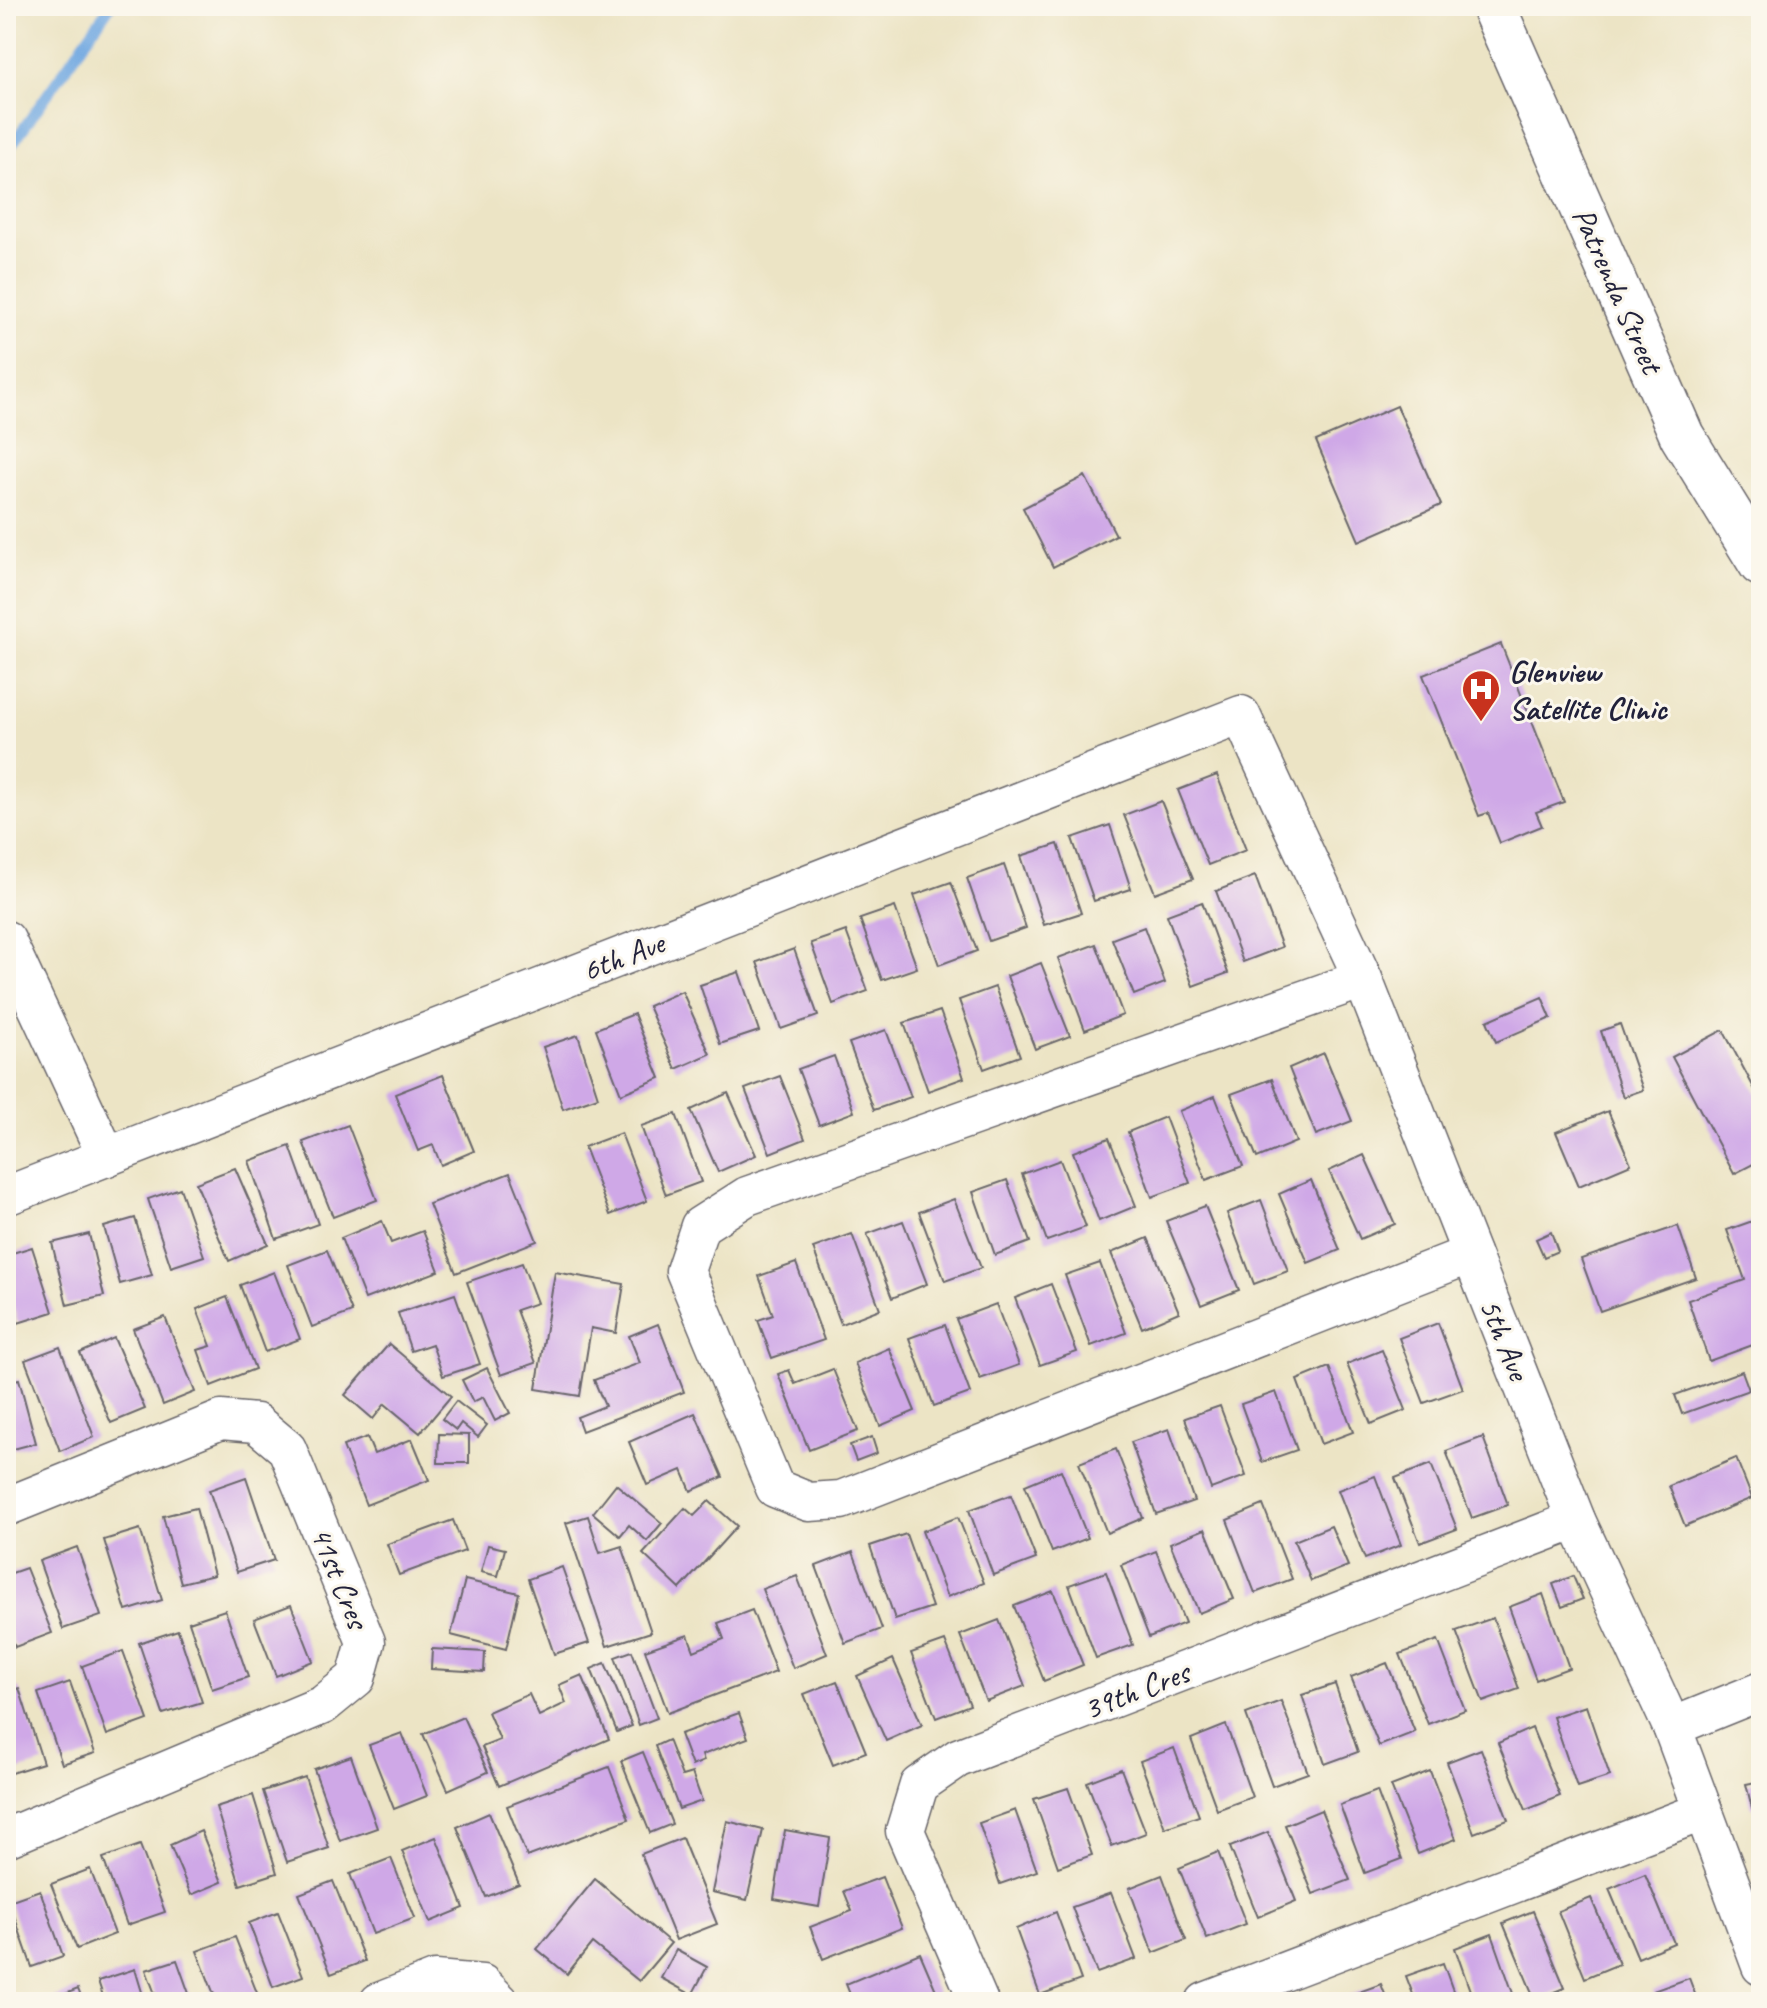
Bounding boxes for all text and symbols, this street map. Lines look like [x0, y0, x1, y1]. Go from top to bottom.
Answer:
street label: Patrenda Street [1563, 201, 1674, 382]
place label: Glenview Satellite Clinic [1509, 651, 1669, 729]
hospital icon: Glenview Satellite Clinic [1460, 668, 1502, 723]
street label: 6th Ave [576, 921, 672, 991]
street label: 5th Ave [1470, 1292, 1540, 1388]
street label: 41st Cres [301, 1520, 380, 1637]
street label: 39th Cres [1078, 1651, 1198, 1729]

